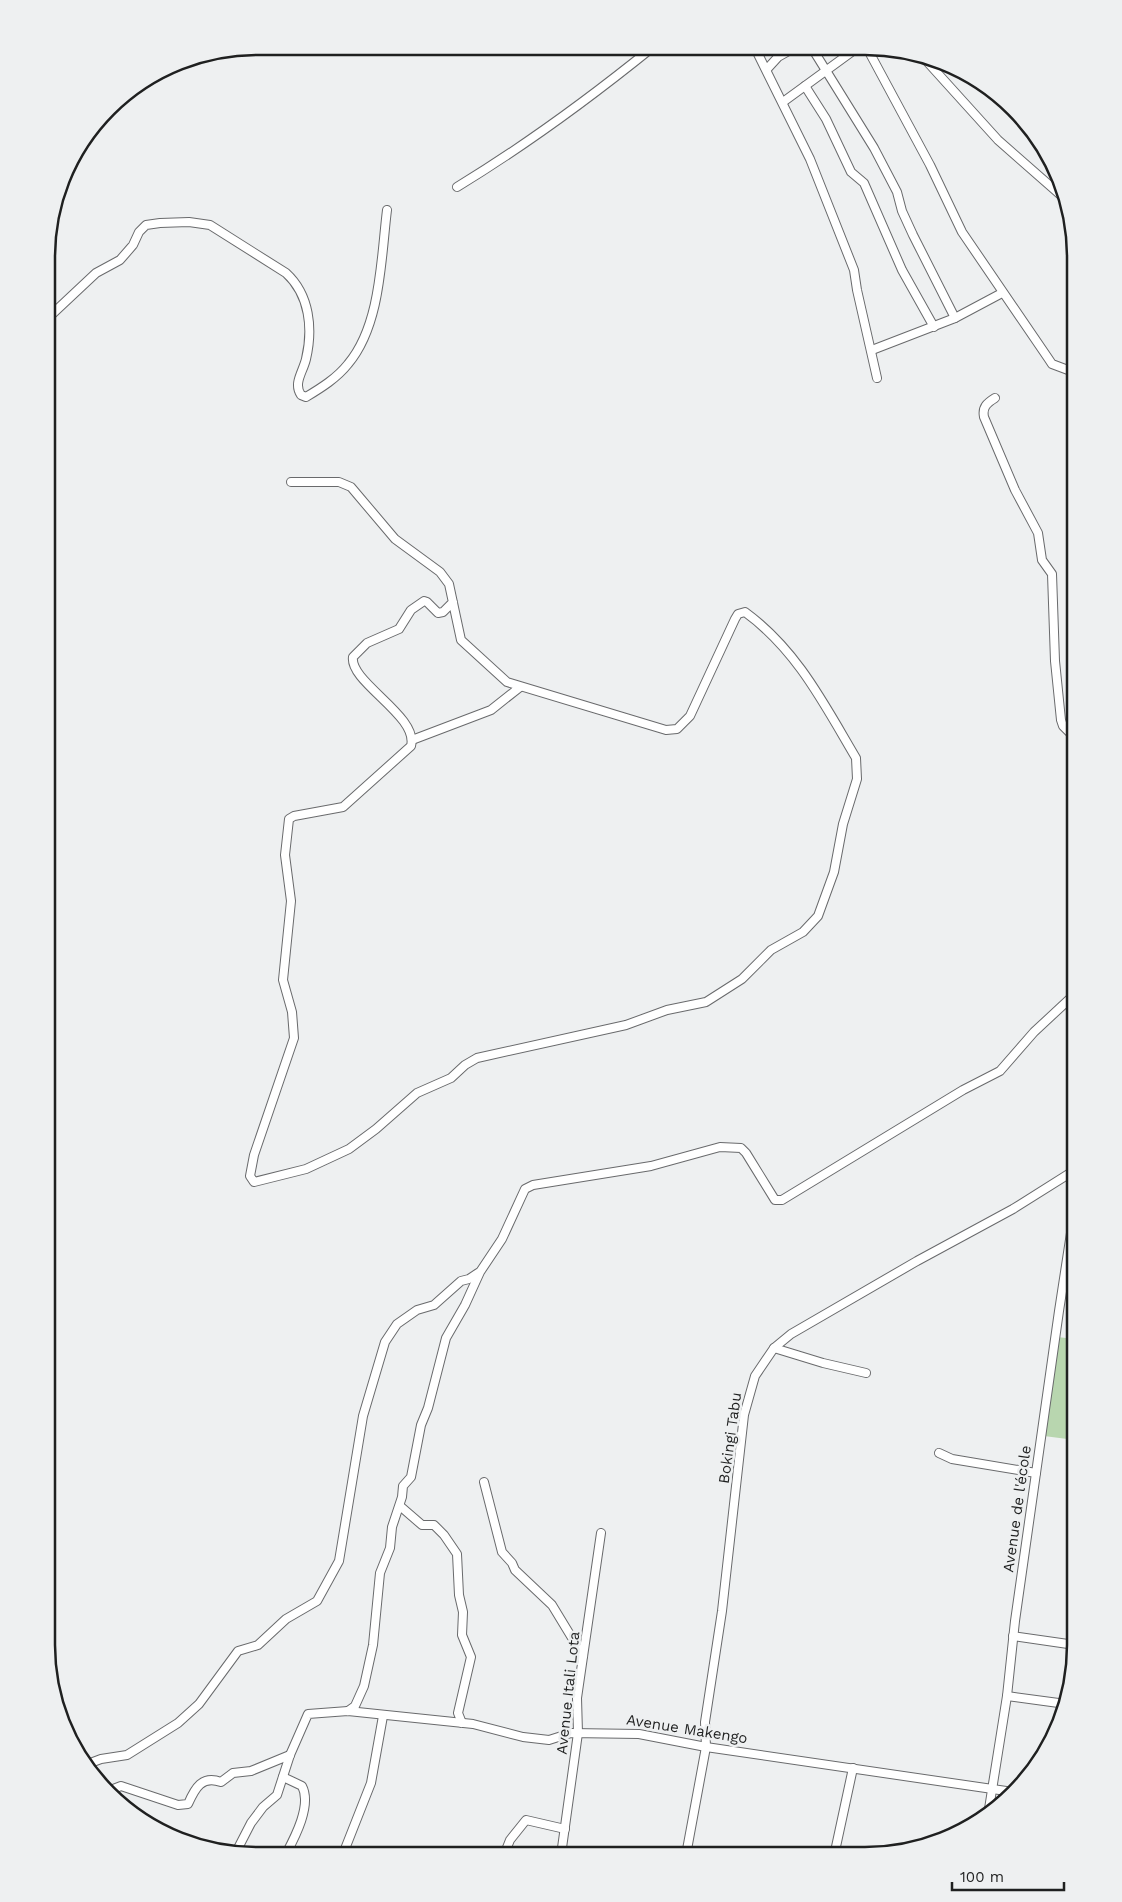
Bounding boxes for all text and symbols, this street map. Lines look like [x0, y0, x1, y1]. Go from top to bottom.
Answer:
street label: Bokingi Tabu [715, 1391, 745, 1485]
street label: Avenue de l'école [999, 1444, 1035, 1574]
street label: Avenue Itali Lota [553, 1630, 583, 1755]
street label: Avenue Makengo [625, 1711, 749, 1747]
scale bar [952, 1860, 1064, 1892]
text: 100 m [960, 1868, 1004, 1886]

